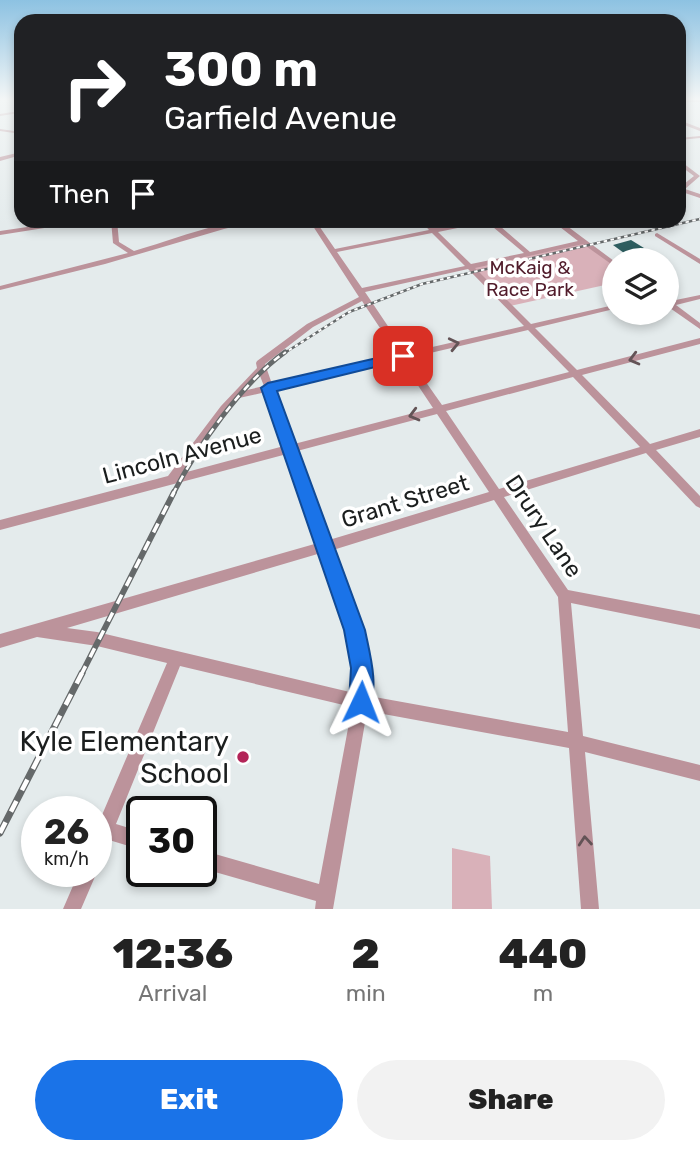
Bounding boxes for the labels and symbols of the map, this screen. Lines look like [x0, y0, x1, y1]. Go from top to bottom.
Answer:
park label: McKaig & Race Park [486, 256, 574, 301]
pin [373, 326, 433, 386]
one-way arrow [448, 338, 460, 352]
one-way arrow [628, 350, 640, 365]
one-way arrow [408, 407, 420, 422]
street label: Lincoln Avenue [99, 420, 265, 490]
street label: Grant Street [338, 468, 472, 534]
street label: Drury Lane [500, 470, 588, 582]
position arrow [324, 665, 398, 739]
place label: Kyle Elementary School [19, 725, 229, 790]
marker: Kyle Elementary School [235, 749, 251, 765]
speed limit sign: 30 [126, 796, 217, 887]
one-way arrow [578, 835, 593, 846]

